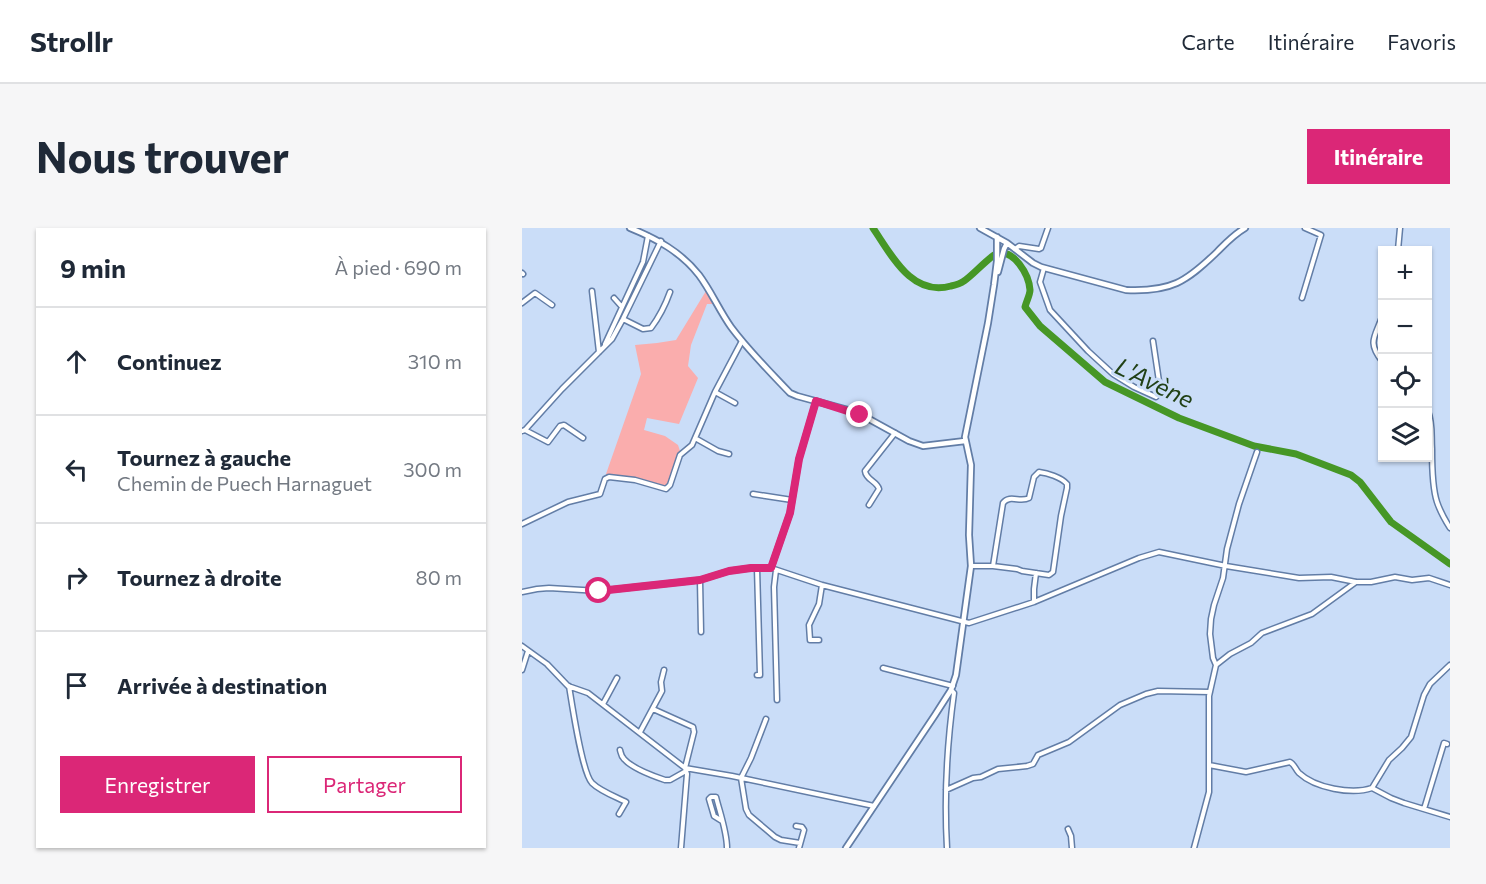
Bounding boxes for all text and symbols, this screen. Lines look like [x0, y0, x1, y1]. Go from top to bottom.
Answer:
text: Strollr [30, 24, 113, 58]
text: Carte [1181, 29, 1235, 54]
text: Itinéraire [1268, 29, 1354, 54]
text: Favoris [1387, 29, 1456, 54]
button: Itinéraire [1307, 129, 1450, 184]
text: Nous trouver [36, 130, 289, 182]
map controls [1378, 246, 1432, 462]
button: + [1378, 246, 1432, 300]
text: 9 min [60, 252, 126, 283]
text: À pied · 690 m [335, 255, 462, 279]
button: − [1378, 300, 1432, 354]
icon: ahead [60, 345, 93, 378]
text: Continuez [117, 348, 222, 375]
text: 310 m [408, 349, 462, 373]
water label: L'Avène [1111, 351, 1199, 414]
button: locate [1378, 354, 1432, 408]
route end [846, 401, 872, 427]
button: layers [1378, 408, 1432, 462]
text: Tournez à gauche [117, 444, 291, 471]
icon: left [60, 453, 93, 486]
text: 300 m [403, 457, 462, 481]
text: Chemin de Puech Harnaguet [117, 471, 372, 495]
icon: right [60, 561, 93, 594]
text: Tournez à droite [117, 564, 282, 591]
text: 80 m [416, 565, 462, 589]
route start [585, 577, 611, 603]
icon: arrive [60, 669, 93, 702]
text: Arrivée à destination [117, 672, 327, 699]
button: Enregistrer [60, 756, 255, 813]
button: Partager [267, 756, 462, 813]

